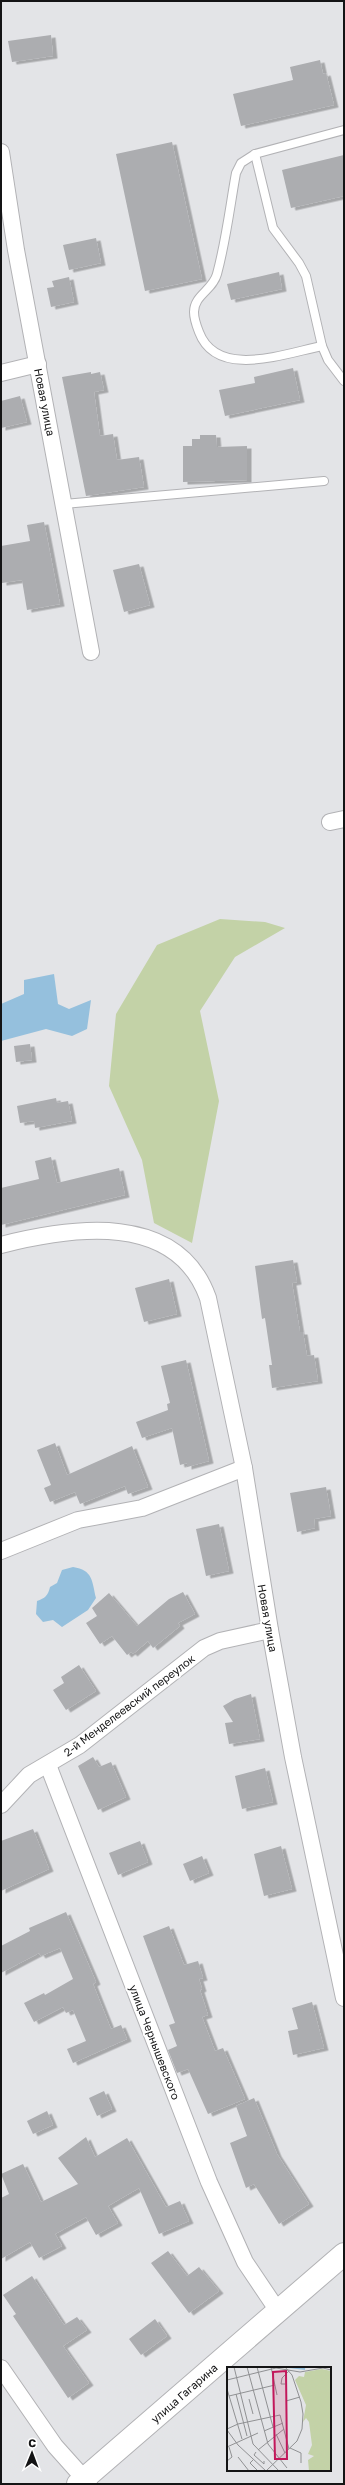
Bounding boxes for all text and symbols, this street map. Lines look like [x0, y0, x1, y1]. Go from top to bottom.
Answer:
street label: Новая улица [32, 367, 58, 437]
street label: Новая улица [256, 1583, 280, 1653]
street label: 2-й Менделеевский переулок [61, 1651, 198, 1759]
street label: улица Чернышевского [127, 1983, 183, 2102]
street label: улица Гагарина [148, 2361, 220, 2425]
inset map [227, 2367, 331, 2471]
north arrow [12, 2433, 52, 2473]
text: С [28, 2436, 36, 2449]

